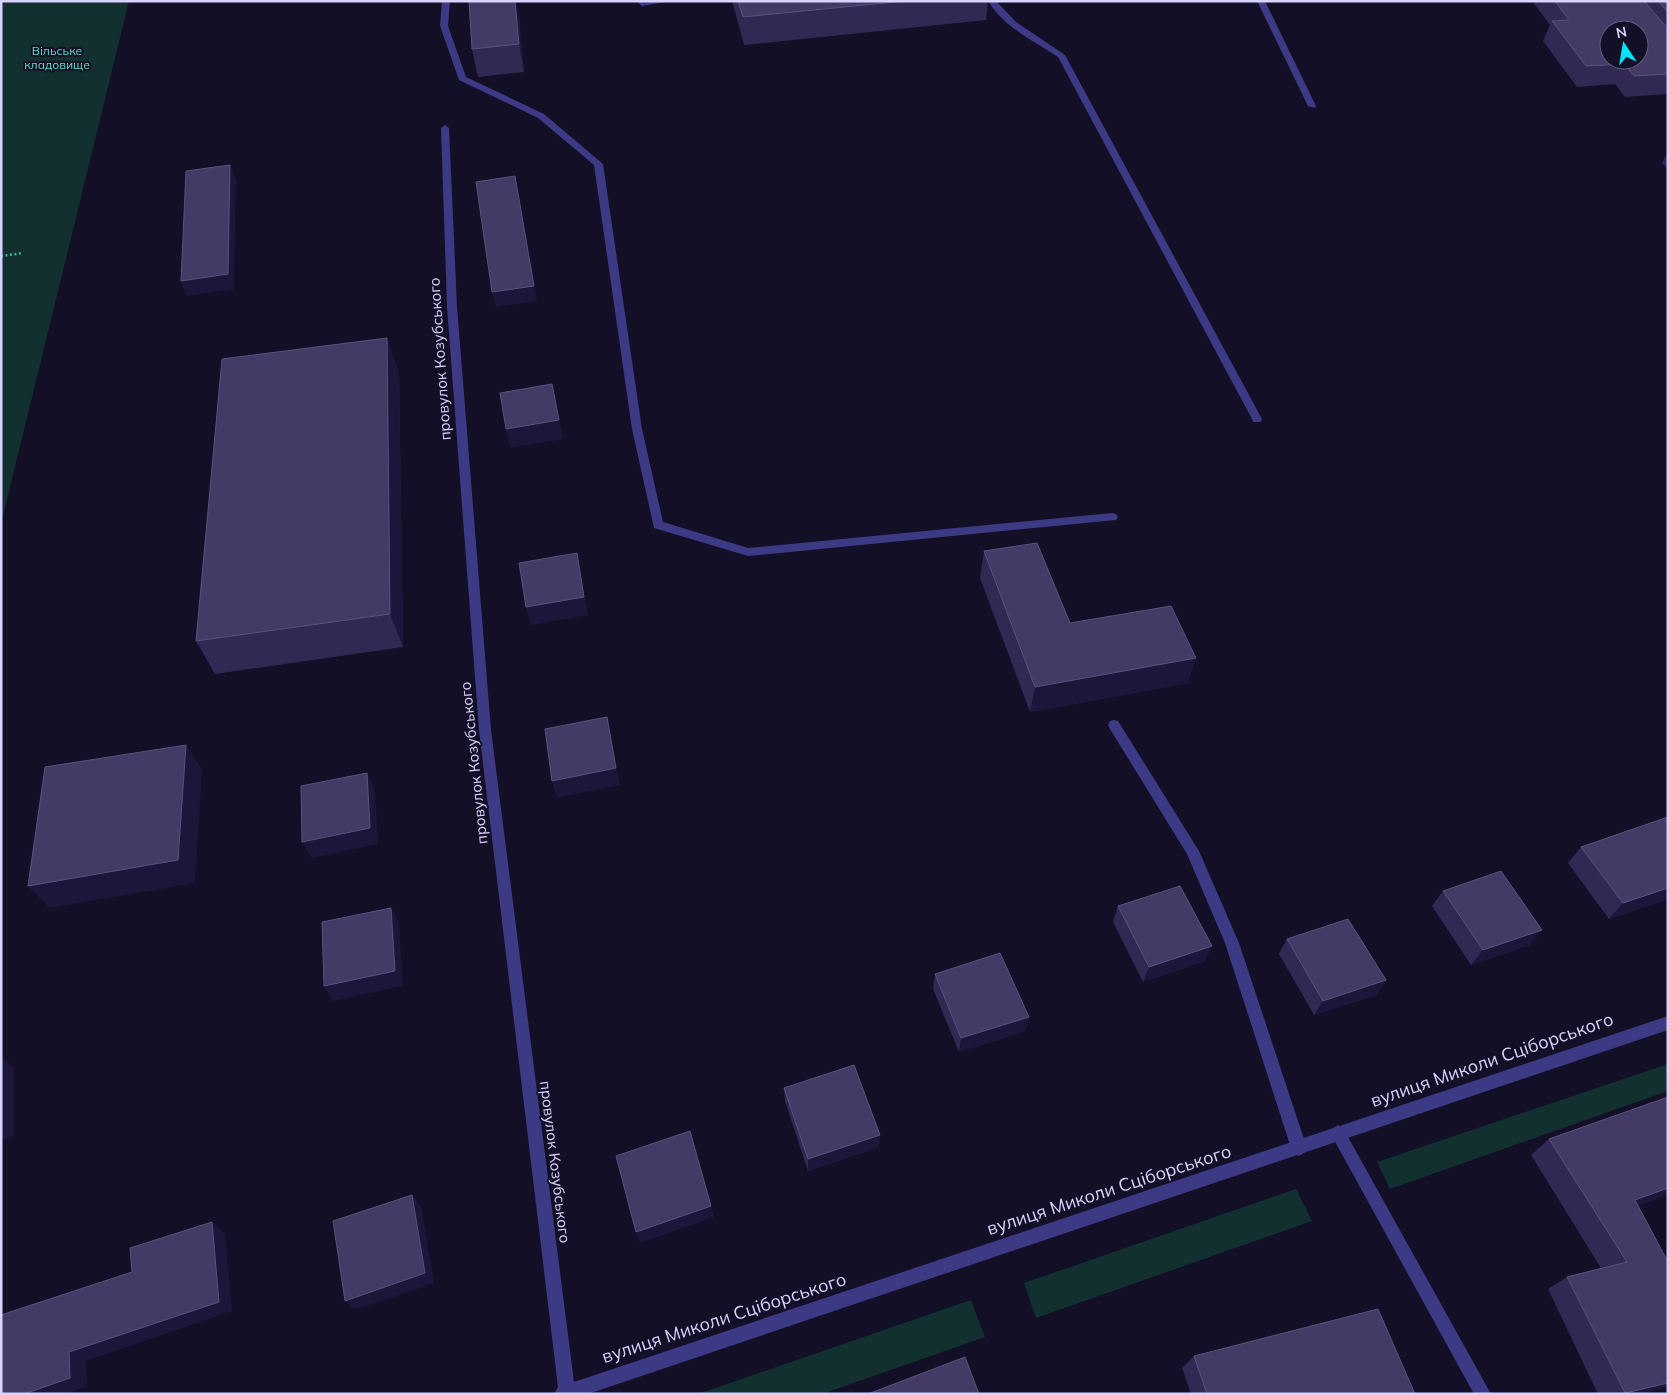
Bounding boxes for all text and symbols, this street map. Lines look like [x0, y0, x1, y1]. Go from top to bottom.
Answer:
north arrow [1599, 20, 1649, 70]
text: N [1614, 22, 1628, 42]
park label: Вільське кладовище [24, 43, 90, 72]
street label: провулок Козубського [424, 277, 455, 441]
street label: провулок Козубського [456, 681, 491, 845]
street label: вулиця Миколи Сціборського [1367, 1007, 1616, 1112]
street label: провулок Козубського [536, 1080, 575, 1244]
street label: вулиця Миколи Сціборського [984, 1139, 1234, 1240]
street label: вулиця Миколи Сціборського [599, 1267, 849, 1368]

